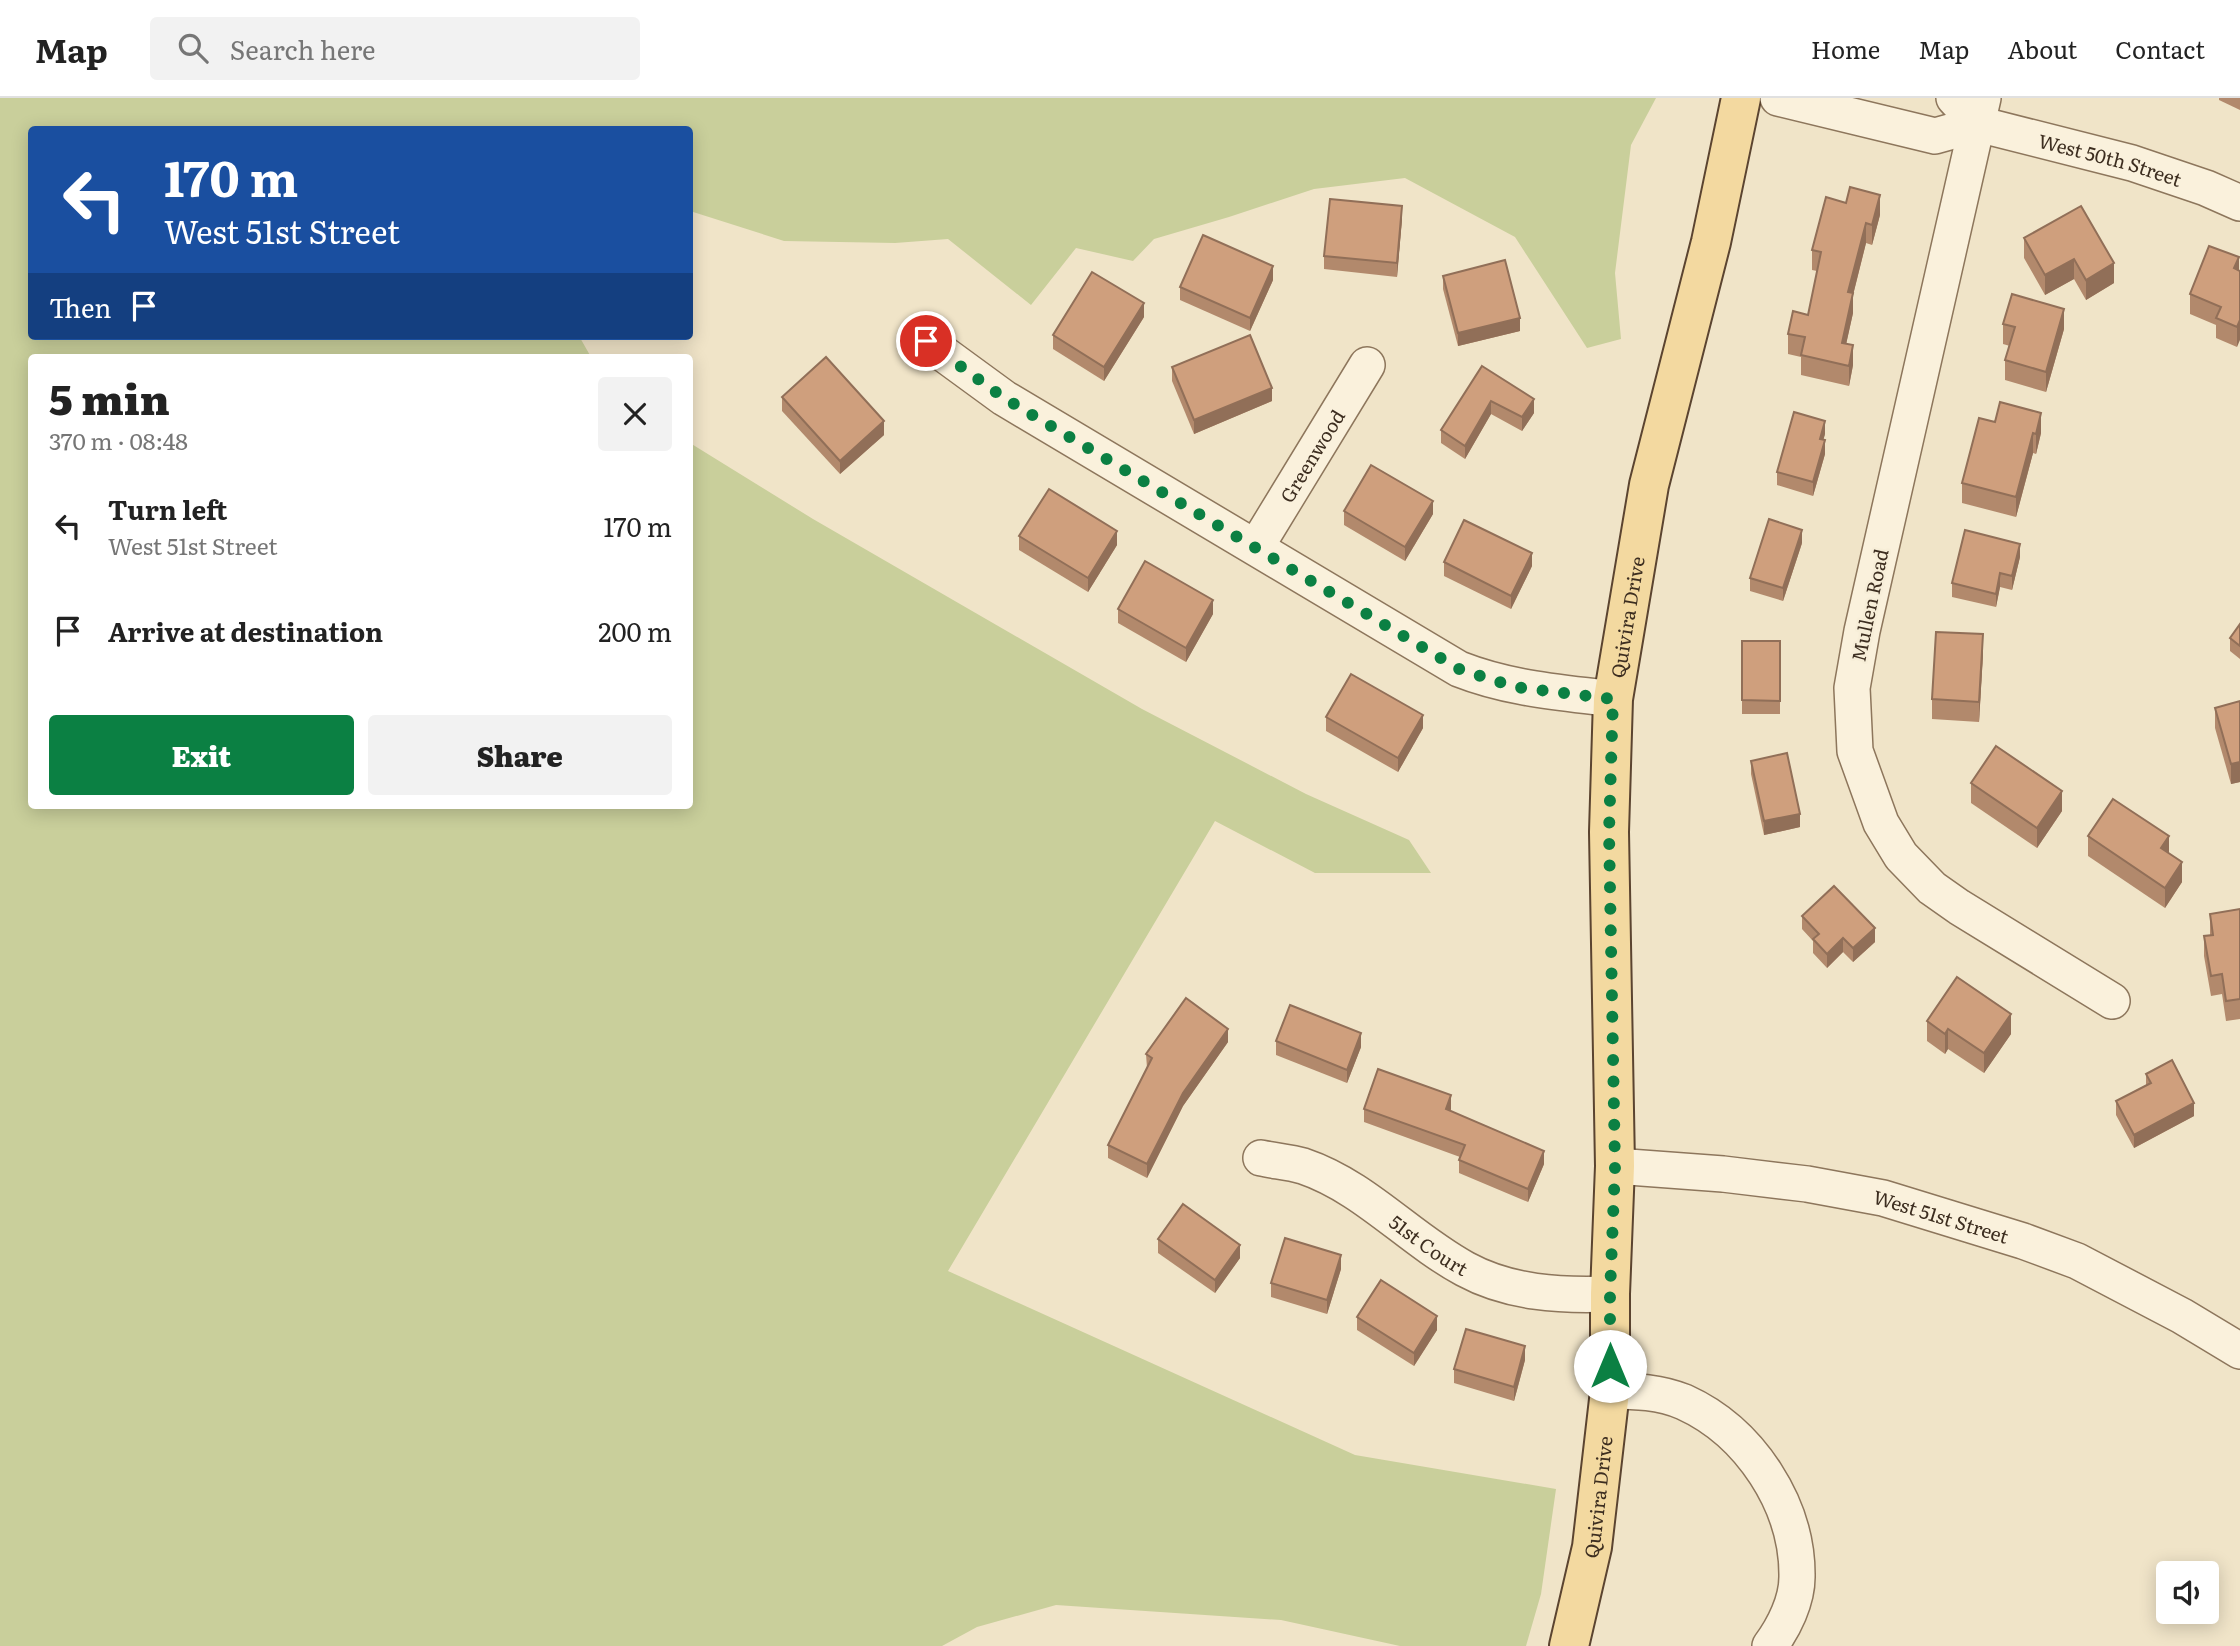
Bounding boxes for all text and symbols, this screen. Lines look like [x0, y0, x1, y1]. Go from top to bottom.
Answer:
search box [150, 17, 640, 80]
text: Map [35, 24, 108, 73]
icon: search [174, 29, 212, 67]
text: Search here [230, 29, 376, 68]
text: Home [1811, 31, 1880, 66]
text: Map [1918, 31, 1969, 66]
text: About [2007, 31, 2077, 66]
text: Contact [2115, 31, 2205, 66]
street label: West 50th Street [2036, 126, 2186, 193]
text: 170 m [164, 139, 298, 212]
icon: left [49, 154, 140, 245]
text: West 51st Street [164, 206, 400, 254]
text: Then [49, 287, 111, 326]
icon: arrive [125, 287, 163, 325]
pin [896, 311, 956, 371]
icon: arrive [907, 322, 945, 360]
text: 5 min [49, 366, 170, 428]
button: close [598, 377, 672, 451]
street label: Greenwood [1273, 403, 1351, 508]
text: 370 m · 08:48 [49, 423, 188, 457]
text: Turn left [108, 489, 227, 528]
text: 170 m [604, 506, 672, 545]
icon: left [49, 507, 87, 545]
text: West 51st Street [108, 528, 278, 562]
street label: Mullen Road [1843, 546, 1895, 664]
street label: Quivira Drive [1603, 554, 1651, 680]
text: Arrive at destination [108, 611, 383, 650]
text: 200 m [598, 611, 672, 650]
icon: arrive [49, 612, 87, 650]
button: Exit [49, 715, 354, 795]
button: Share [368, 715, 672, 795]
street label: West 51st Street [1870, 1182, 2013, 1250]
street label: 51st Court [1384, 1207, 1474, 1282]
position arrow [1573, 1329, 1647, 1403]
street label: Quivira Drive [1576, 1434, 1619, 1561]
map controls [2156, 1561, 2219, 1624]
button: sound [2156, 1561, 2219, 1624]

